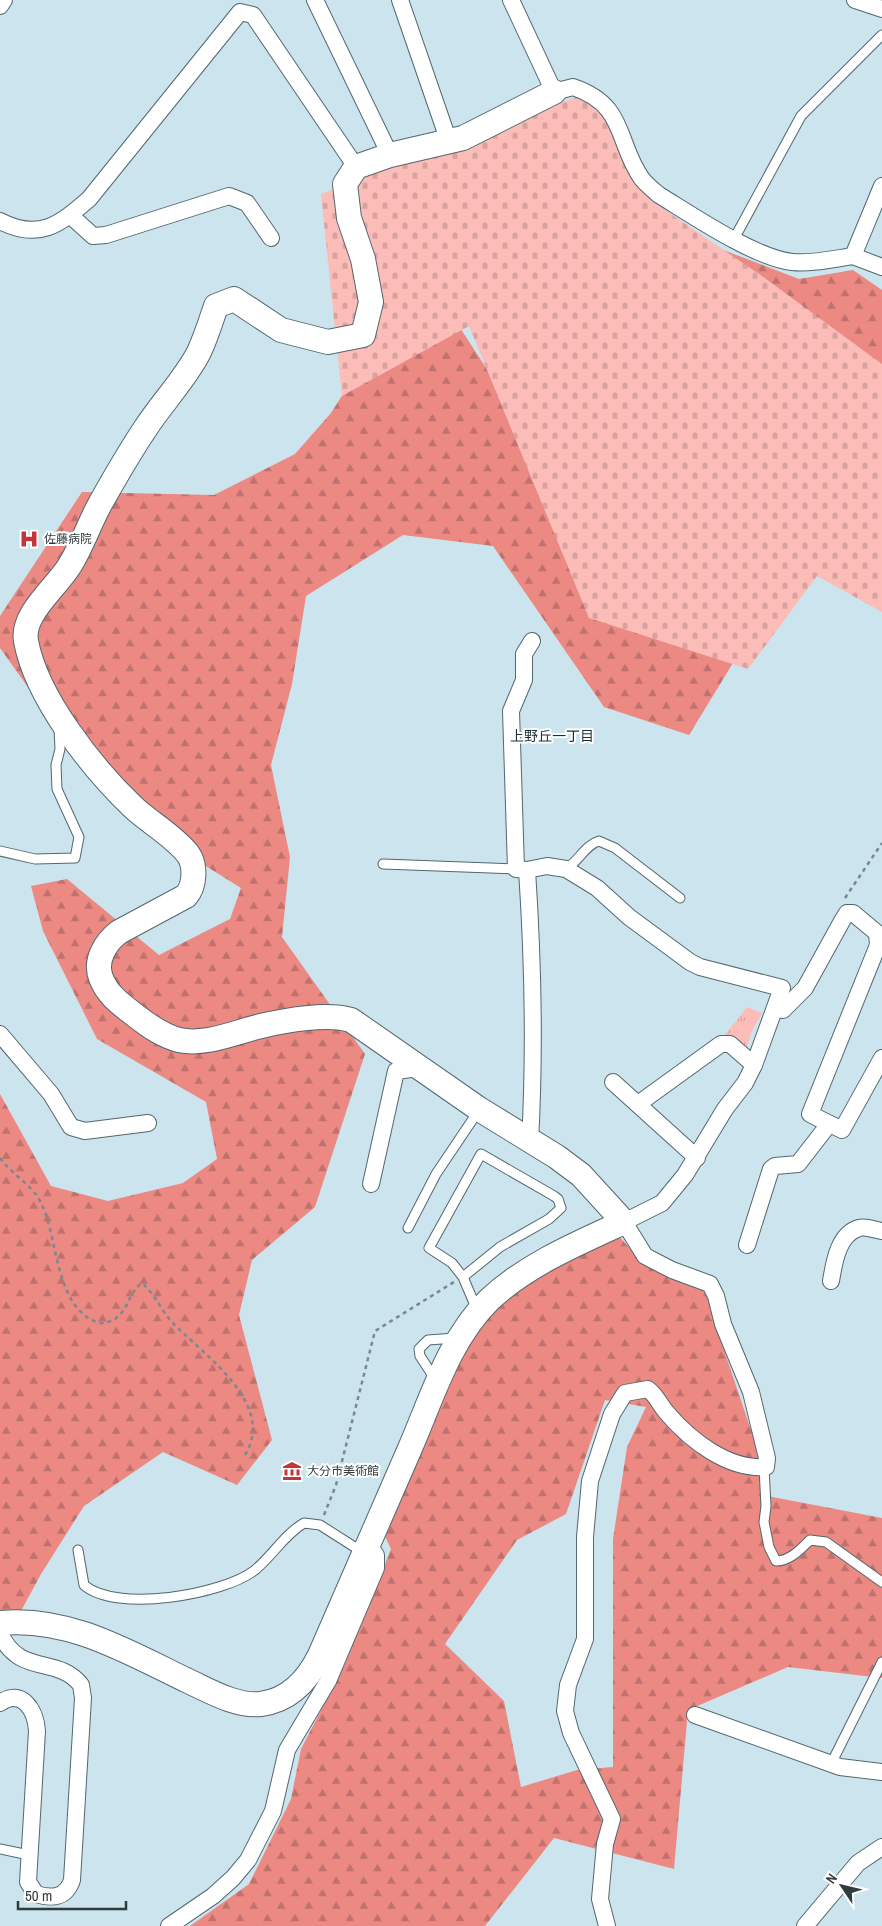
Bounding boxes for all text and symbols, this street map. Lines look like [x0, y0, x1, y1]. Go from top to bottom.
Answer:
hospital icon: 佐藤病院 [18, 528, 40, 550]
place label: 佐藤病院 [44, 531, 92, 547]
district label: 上野丘一丁目 [510, 727, 594, 745]
museum icon: 大分市美術館 [281, 1460, 303, 1482]
place label: 大分市美術館 [307, 1463, 379, 1479]
north arrow [817, 1861, 867, 1911]
text: N [822, 1870, 841, 1887]
scale bar [18, 1878, 125, 1910]
text: 50 m [25, 1885, 52, 1906]

